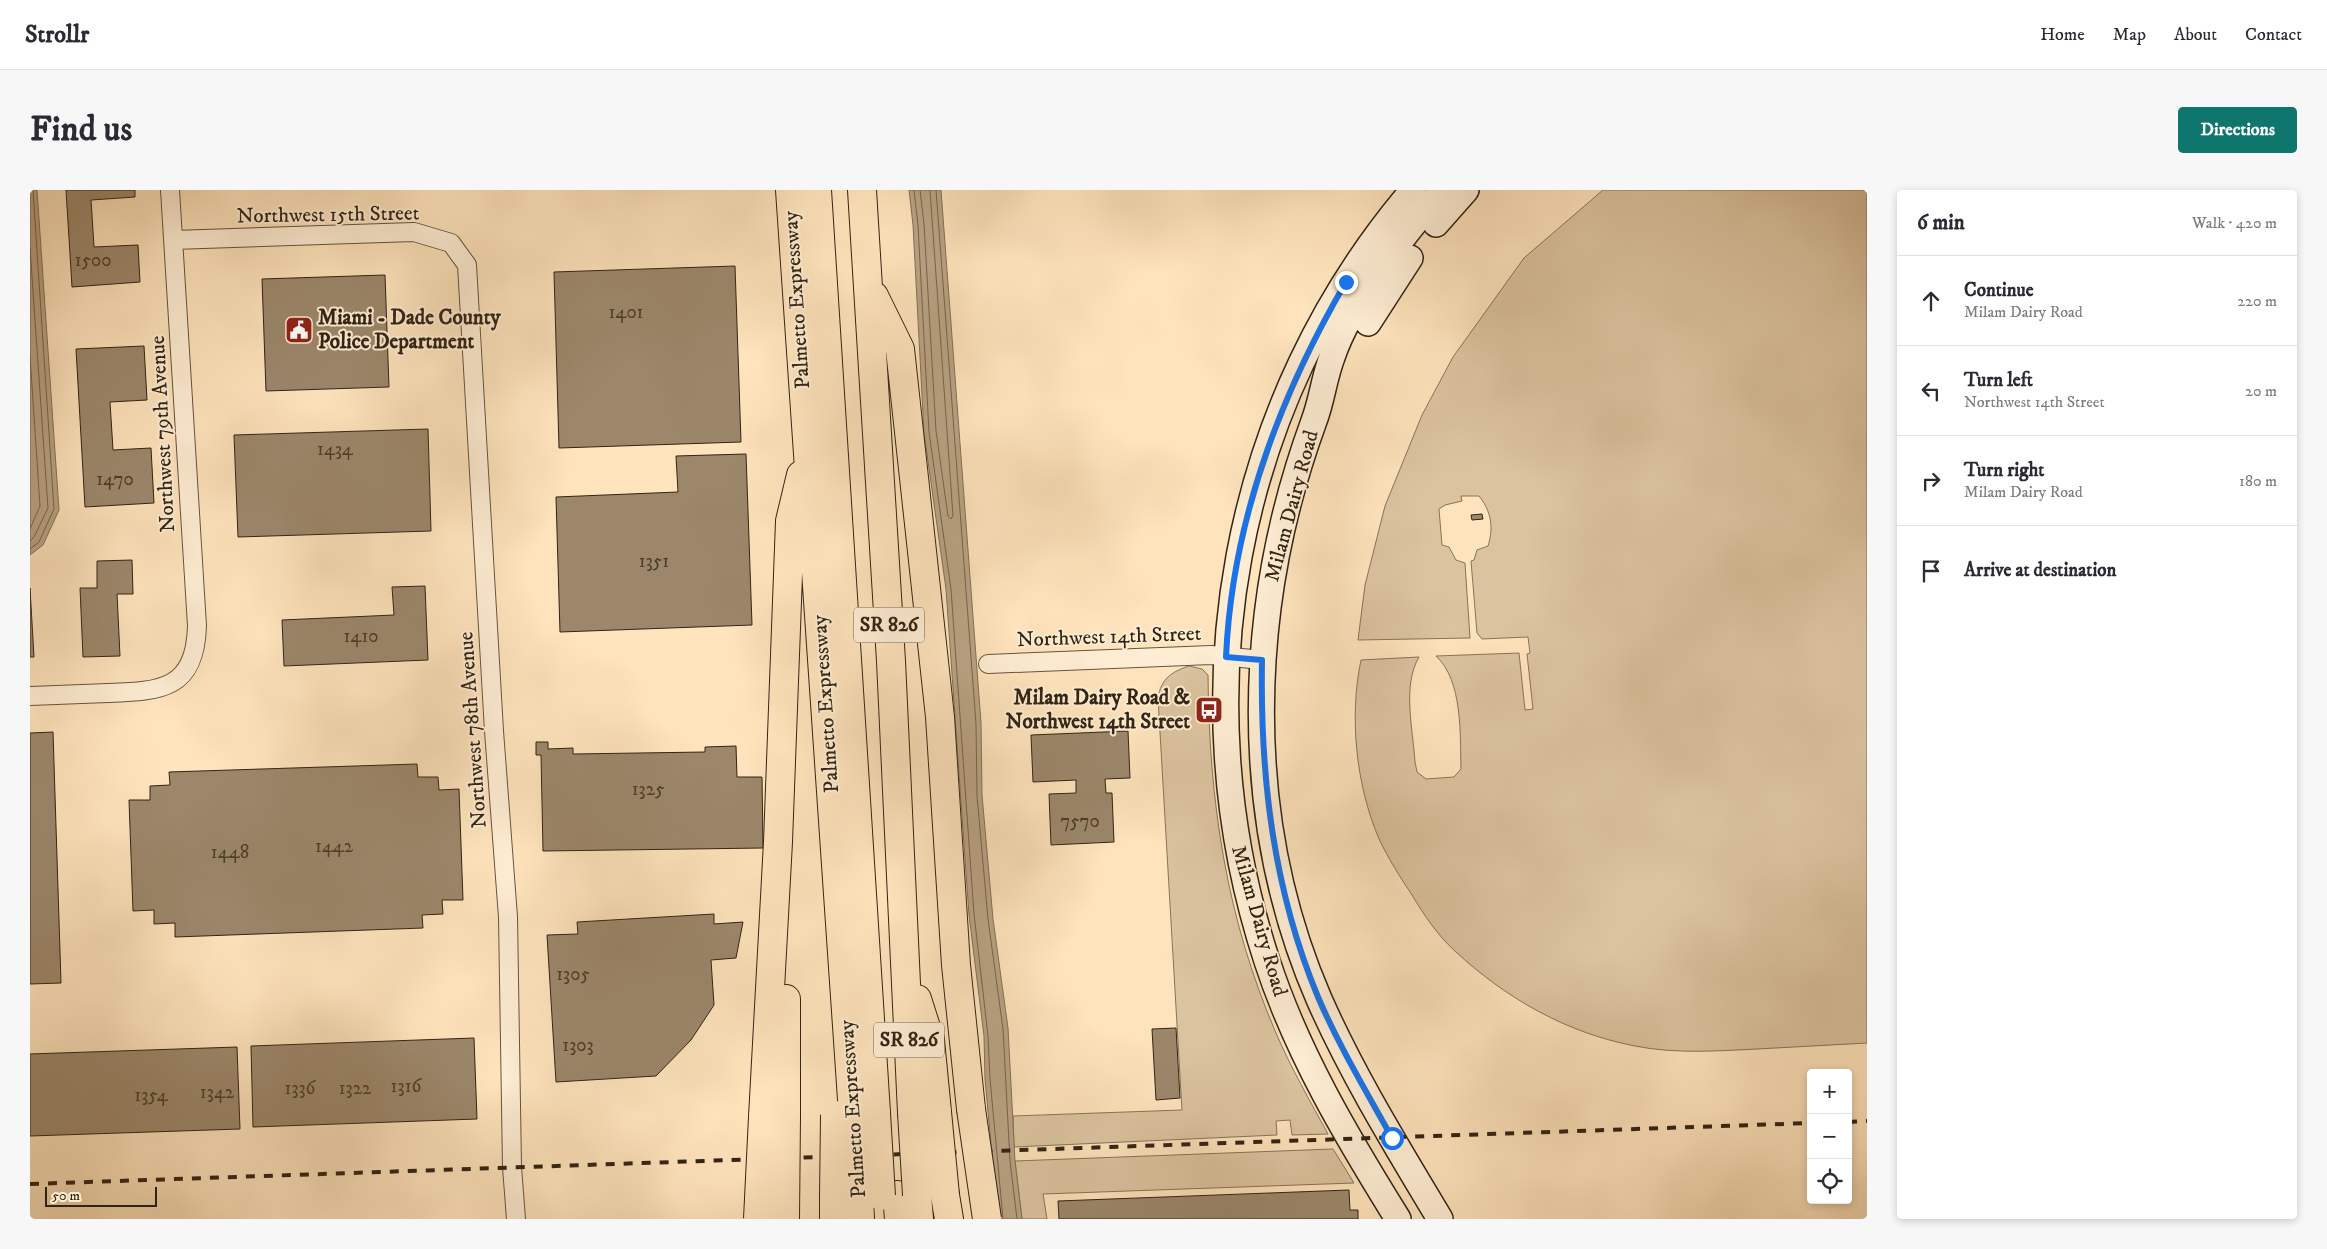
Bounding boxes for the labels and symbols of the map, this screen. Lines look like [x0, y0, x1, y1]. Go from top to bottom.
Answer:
street label: Northwest 15th Street [236, 200, 420, 230]
street label: Palmetto Expressway [778, 209, 816, 390]
house number: 1500 [75, 249, 111, 272]
route end [1335, 271, 1358, 294]
house number: 1401 [608, 301, 644, 324]
place label: Miami - Dade County Police Department [318, 305, 501, 355]
public building icon: Miami - Dade County Police Department [284, 315, 314, 345]
street label: Northwest 79th Avenue [145, 335, 181, 533]
street label: Milam Dairy Road [1259, 427, 1325, 585]
house number: 1434 [317, 438, 354, 461]
house number: 1470 [96, 468, 134, 491]
house number: 1351 [639, 550, 669, 573]
road number: SR 826 [854, 608, 924, 642]
street label: Palmetto Expressway [807, 613, 845, 794]
street label: Northwest 14th Street [1016, 621, 1202, 653]
house number: 1410 [343, 625, 379, 648]
street label: Northwest 78th Avenue [453, 630, 493, 829]
place label: Milam Dairy Road & Northwest 14th Street [1006, 685, 1190, 735]
bus stop icon: Milam Dairy Road & Northwest 14th Street [1194, 695, 1224, 725]
house number: 1325 [632, 778, 665, 801]
house number: 7570 [1060, 810, 1100, 833]
house number: 1442 [315, 835, 354, 858]
house number: 1448 [211, 841, 249, 864]
street label: Milam Dairy Road [1225, 842, 1293, 1000]
house number: 1305 [556, 963, 590, 986]
street label: Palmetto Expressway [834, 1018, 872, 1199]
road number: SR 826 [874, 1022, 944, 1058]
house number: 1303 [562, 1034, 594, 1057]
house number: 1316 [391, 1075, 423, 1098]
house number: 1336 [284, 1077, 317, 1100]
house number: 1322 [339, 1077, 372, 1100]
house number: 1342 [200, 1081, 235, 1104]
house number: 1354 [134, 1084, 169, 1107]
route start [1381, 1127, 1404, 1150]
scale bar [45, 1184, 158, 1207]

